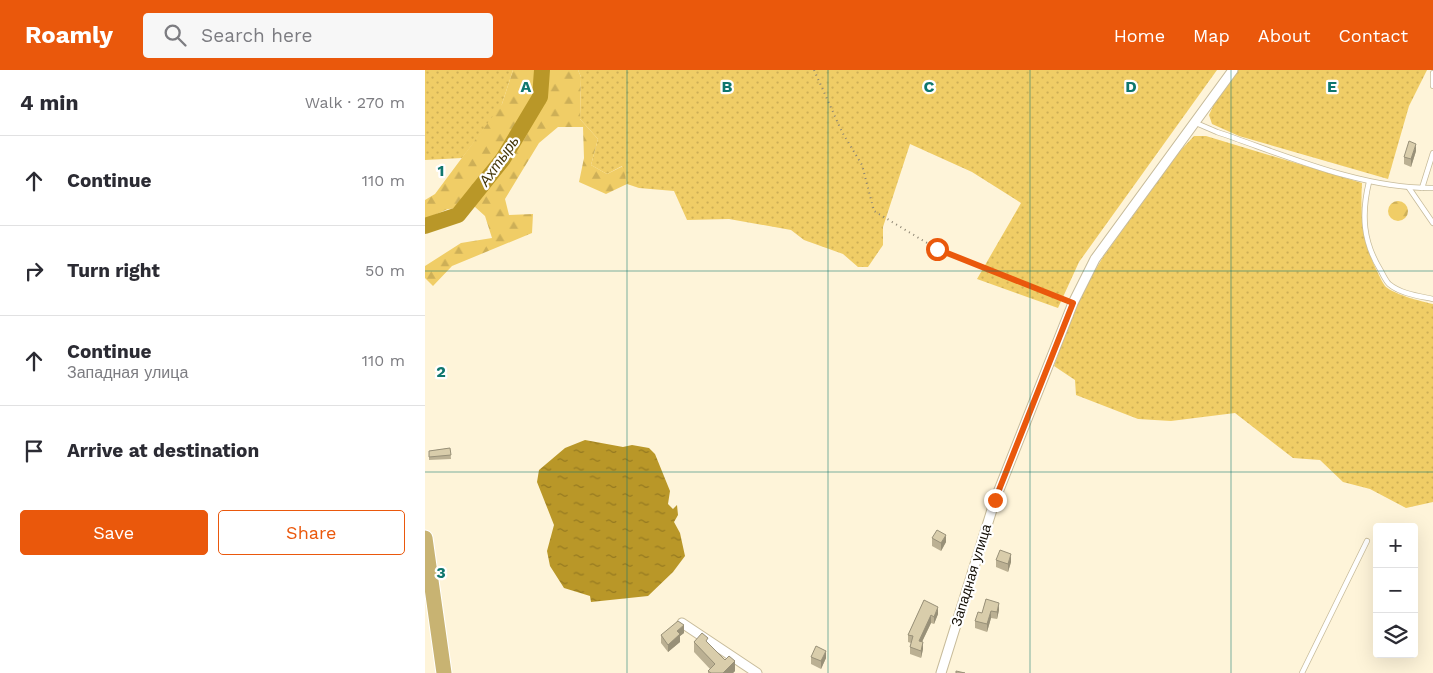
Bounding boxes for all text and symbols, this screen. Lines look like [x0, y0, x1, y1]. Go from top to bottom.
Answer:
search box [143, 13, 493, 58]
text: Roamly [25, 21, 113, 49]
icon: search [161, 21, 189, 49]
text: Search here [201, 24, 312, 47]
text: Home [1114, 25, 1165, 46]
text: Map [1193, 25, 1230, 46]
text: About [1258, 25, 1310, 46]
text: Contact [1338, 25, 1408, 46]
text: A [521, 77, 532, 96]
text: B [722, 77, 733, 96]
text: C [924, 77, 935, 96]
text: D [1125, 77, 1137, 96]
text: E [1327, 77, 1337, 96]
text: 4 min [20, 90, 78, 115]
text: Walk · 270 m [305, 93, 405, 112]
water label: Ахтырь [475, 132, 523, 190]
text: 1 [438, 161, 444, 180]
icon: ahead [20, 167, 48, 195]
text: Continue [67, 169, 151, 192]
text: 110 m [362, 171, 405, 190]
route start [926, 238, 949, 261]
icon: right [20, 257, 48, 285]
text: Turn right [67, 259, 160, 282]
text: 50 m [365, 261, 405, 280]
text: Continue [67, 340, 151, 363]
icon: ahead [20, 347, 48, 375]
text: 110 m [362, 351, 405, 370]
text: 2 [436, 362, 446, 381]
text: Западная улица [67, 363, 188, 382]
icon: arrive [20, 437, 48, 465]
text: Arrive at destination [67, 439, 259, 462]
route end [984, 489, 1007, 512]
button: Save [20, 510, 208, 555]
button: Share [218, 510, 405, 555]
street label: Западная улица [948, 522, 994, 628]
map controls [1373, 523, 1418, 658]
button: + [1373, 523, 1418, 568]
text: 3 [436, 563, 446, 582]
button: − [1373, 568, 1418, 613]
button: layers [1373, 613, 1418, 658]

